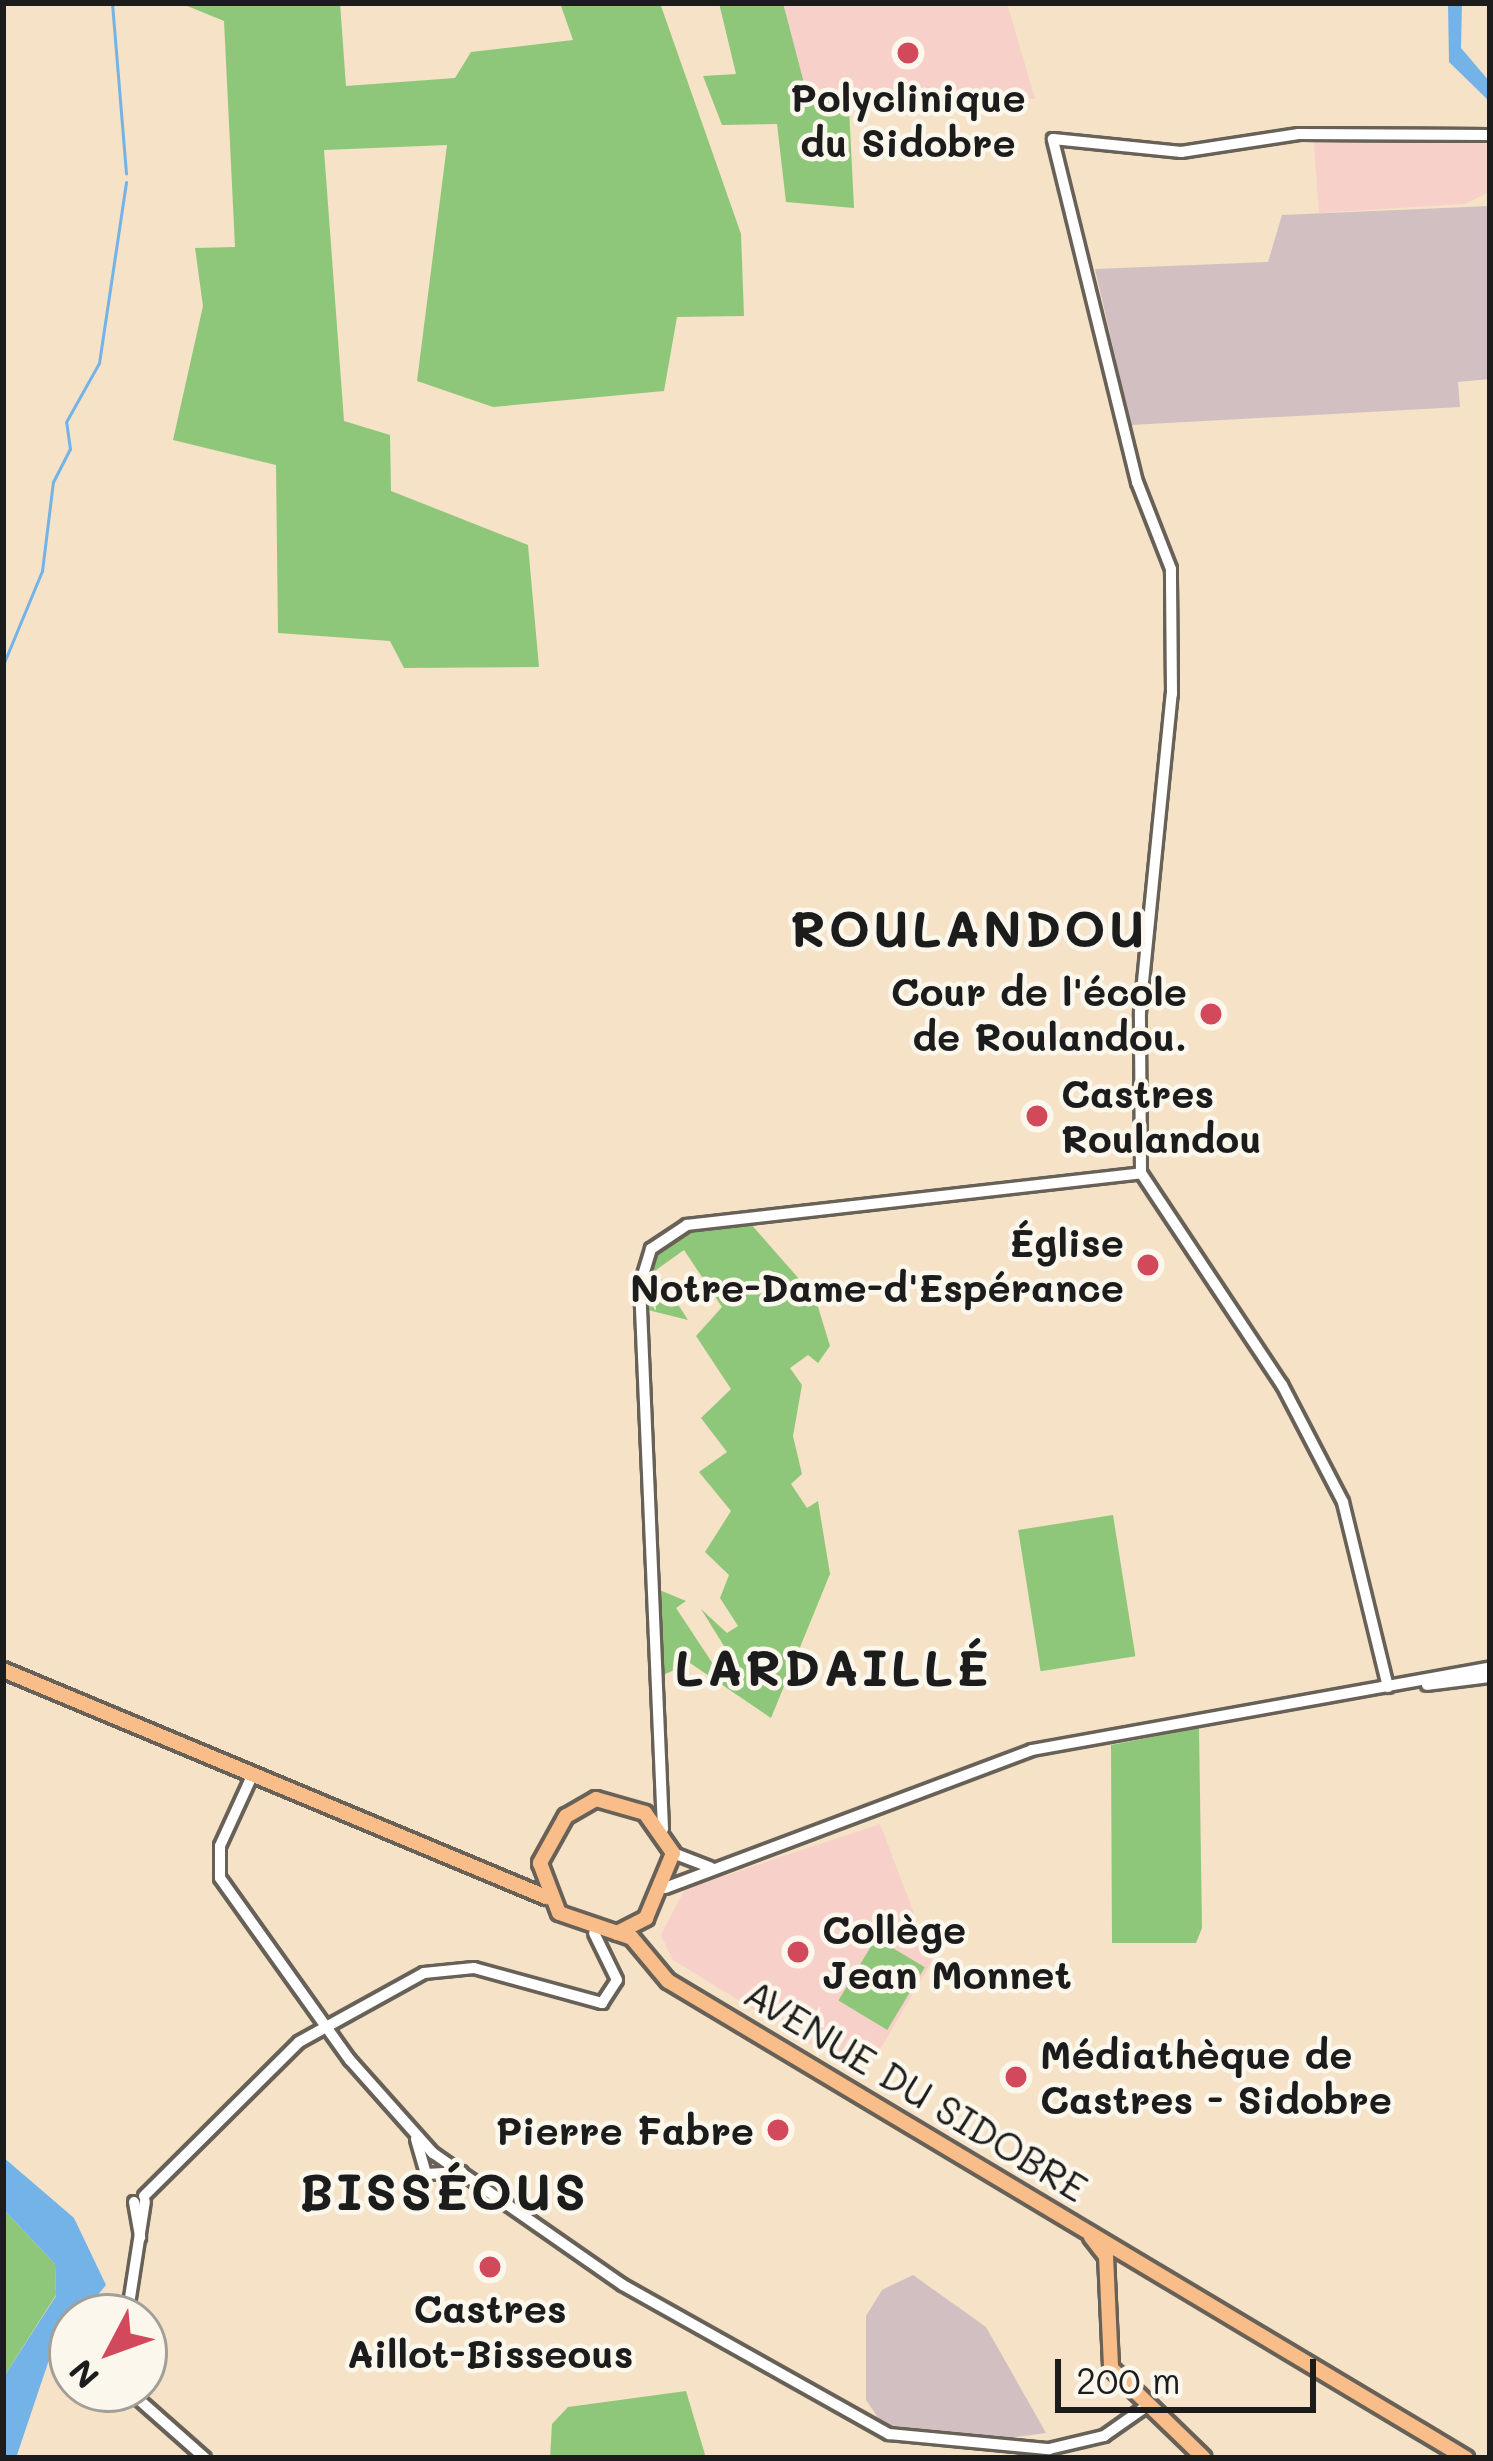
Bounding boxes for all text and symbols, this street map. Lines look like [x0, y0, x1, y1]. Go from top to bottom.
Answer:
marker: Polyclinique du Sidobre [892, 37, 924, 69]
place label: Polyclinique du Sidobre [790, 75, 1026, 166]
district label: ROULANDOU [790, 896, 1148, 958]
place label: Cour de l'école de Roulandou. [891, 969, 1187, 1060]
marker: Cour de l'école de Roulandou. [1198, 1001, 1224, 1027]
place label: Castres Roulandou [1061, 1071, 1262, 1162]
marker: Castres Roulandou [1024, 1103, 1050, 1129]
place label: Église Notre-Dame-d'Espérance [630, 1220, 1124, 1311]
marker: Église Notre-Dame-d'Espérance [1135, 1252, 1161, 1278]
district label: LARDAILLÉ [674, 1635, 992, 1697]
place label: Collège Jean Monnet [822, 1907, 1072, 1998]
marker: Collège Jean Monnet [785, 1939, 811, 1965]
street label: AVENUE DU SIDOBRE [736, 1969, 1096, 2211]
place label: Médiathèque de Castres - Sidobre [1040, 2032, 1392, 2123]
marker: Médiathèque de Castres - Sidobre [1003, 2064, 1029, 2090]
place label: Pierre Fabre [496, 2107, 754, 2153]
marker: Pierre Fabre [765, 2117, 791, 2143]
district label: BISSÉOUS [299, 2159, 589, 2221]
marker: Castres Aillot-Bisseous [477, 2254, 503, 2280]
place label: Castres Aillot-Bisseous [347, 2286, 633, 2377]
north arrow [48, 2293, 168, 2413]
scale bar [1061, 2335, 1322, 2409]
text: N [58, 2351, 107, 2399]
text: 200 m [1076, 2356, 1181, 2403]

